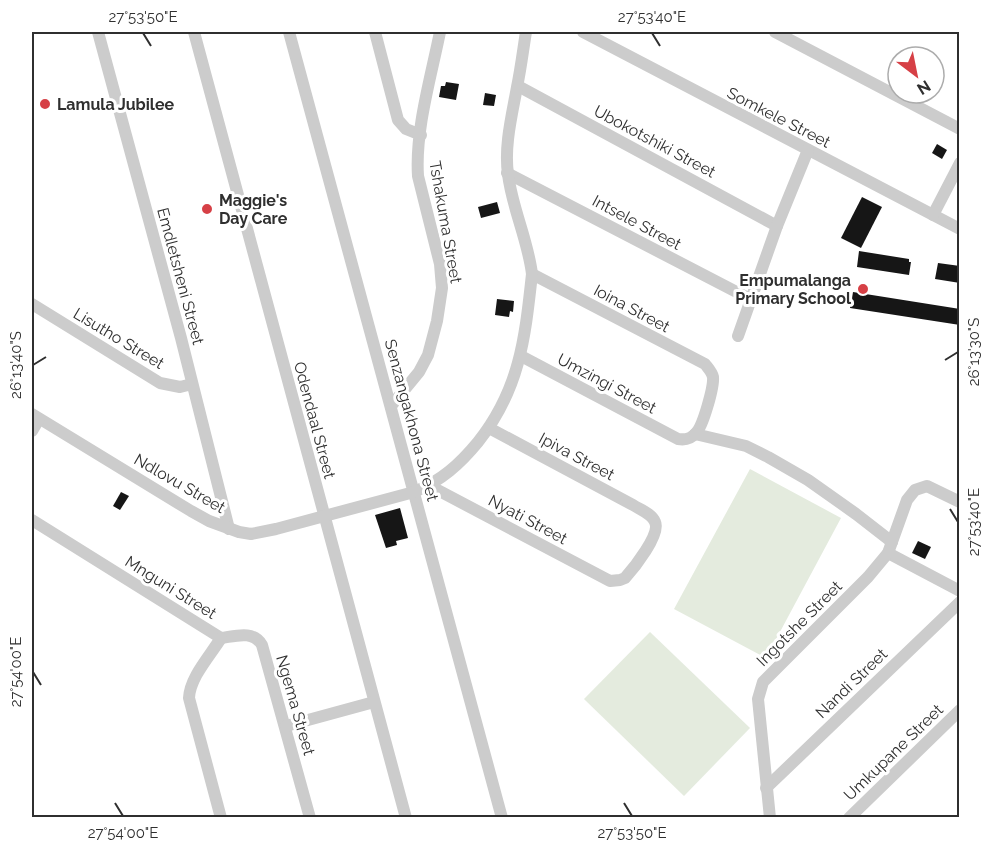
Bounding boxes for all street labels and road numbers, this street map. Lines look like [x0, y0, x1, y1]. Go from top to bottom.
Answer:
street label: Somkele Street [724, 83, 834, 152]
street label: Ubokotshiki Street [591, 101, 719, 182]
street label: Tshakuma Street [425, 160, 466, 285]
street label: Intsele Street [589, 191, 685, 254]
street label: Emdletsheni Street [153, 206, 208, 347]
street label: Ioina Street [591, 280, 674, 337]
street label: Lisutho Street [70, 304, 168, 373]
street label: Senzangakhona Street [381, 337, 442, 504]
street label: Umzingi Street [554, 349, 660, 418]
street label: Odendaal Street [290, 360, 339, 481]
street label: Ipiva Street [536, 429, 618, 485]
street label: Ndlovu Street [131, 450, 229, 518]
street label: Nyati Street [485, 491, 571, 548]
street label: Mnguni Street [122, 552, 220, 623]
street label: Ingotshe Street [753, 576, 846, 670]
street label: Nandi Street [812, 644, 892, 722]
street label: Ngema Street [272, 653, 319, 758]
street label: Umkupane Street [840, 700, 947, 804]

